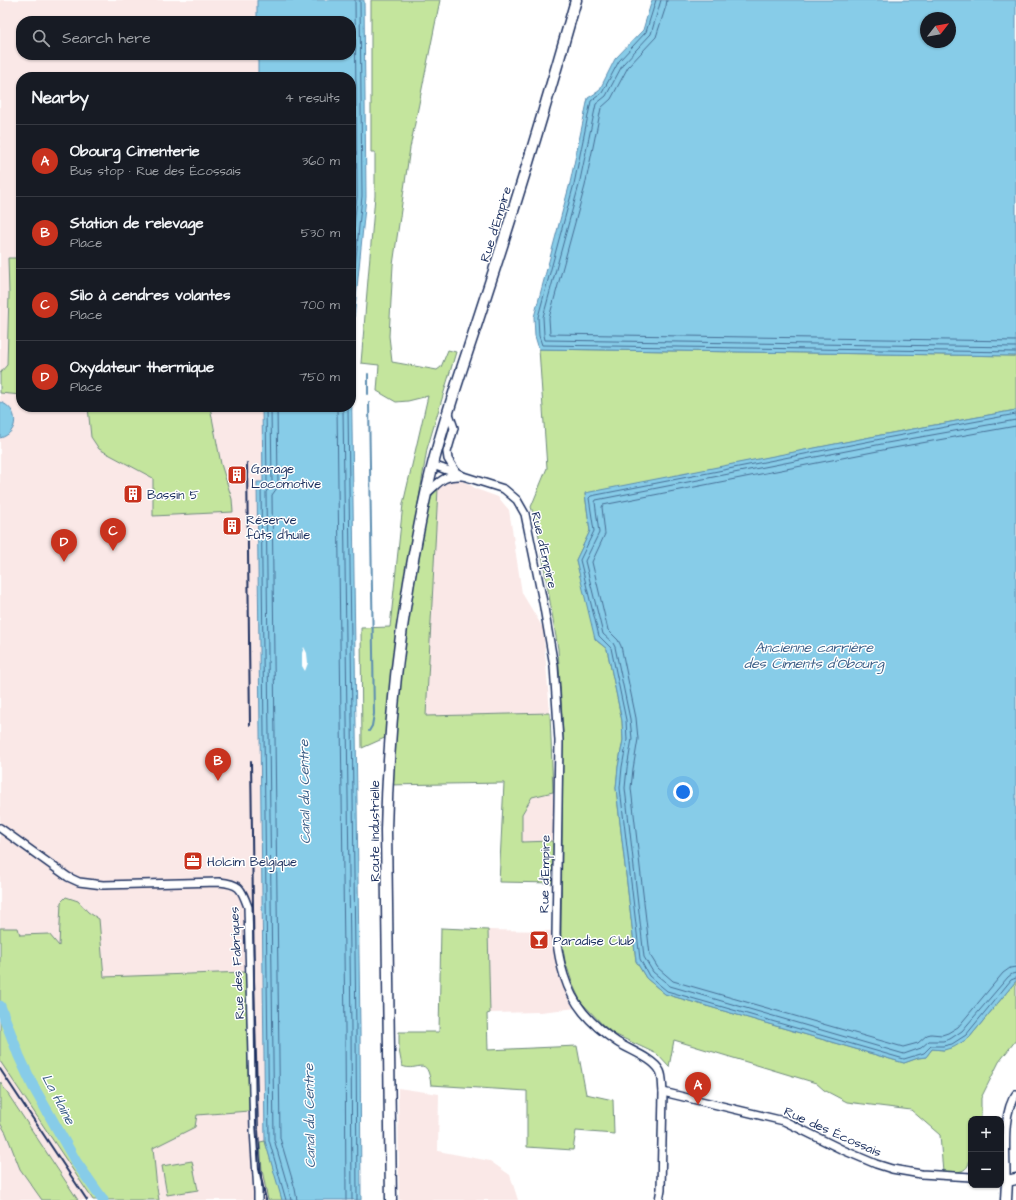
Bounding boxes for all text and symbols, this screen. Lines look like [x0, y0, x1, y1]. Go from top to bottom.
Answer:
north arrow [920, 12, 956, 48]
search box [16, 16, 356, 60]
icon: search [30, 27, 52, 49]
text: Search here [62, 28, 151, 49]
text: Nearby [32, 86, 89, 110]
text: 4 results [285, 89, 340, 107]
text: Obourg Cimenterie [70, 141, 200, 162]
text: A [41, 152, 49, 170]
text: 360 m [302, 152, 340, 170]
text: Bus stop · Rue des Écossais [70, 162, 241, 180]
street label: Rue d'Empire [476, 184, 516, 264]
text: Station de relevage [70, 213, 204, 234]
text: B [40, 224, 50, 242]
text: 530 m [301, 224, 340, 242]
text: Place [70, 234, 102, 252]
text: Silo à cendres volantes [70, 285, 231, 306]
text: C [40, 296, 50, 314]
text: 700 m [300, 296, 340, 314]
text: Place [70, 306, 102, 324]
text: Oxydateur thermique [70, 357, 214, 378]
text: D [41, 368, 49, 386]
text: 750 m [299, 368, 340, 386]
text: Place [70, 378, 102, 396]
place label: Garage Locomotive [251, 460, 321, 493]
building icon: Garage Locomotive [226, 464, 248, 486]
building icon: Bassin 5 [122, 483, 144, 505]
place label: Bassin 5 [147, 486, 199, 504]
street label: Rue d'Empire [526, 510, 562, 590]
place label: Réserve fûts d'huile [246, 511, 310, 544]
building icon: Réserve fûts d'huile [221, 515, 243, 537]
pin: C [100, 518, 126, 551]
pin: D [51, 529, 77, 562]
water label: Ancienne carrière des Ciments d'Obourg [744, 638, 885, 674]
water label: Canal du Centre [294, 738, 316, 844]
pin: B [205, 748, 231, 781]
street label: Route Industrielle [366, 780, 384, 882]
your location [673, 782, 693, 802]
street label: Rue d'Empire [535, 835, 555, 913]
office icon: Holcim Belgique [182, 850, 204, 872]
place label: Holcim Belgique [207, 853, 297, 872]
street label: Rue des Fabriques [225, 906, 249, 1020]
bar icon: Paradise Club [528, 929, 550, 951]
place label: Paradise Club [553, 932, 635, 950]
water label: Canal du Centre [299, 1062, 321, 1168]
water label: La Haine [36, 1071, 80, 1130]
pin: A [685, 1072, 711, 1105]
street label: Rue des Écossais [781, 1102, 885, 1162]
map controls [968, 1116, 1004, 1188]
button: + [968, 1116, 1004, 1152]
button: − [968, 1152, 1004, 1188]

